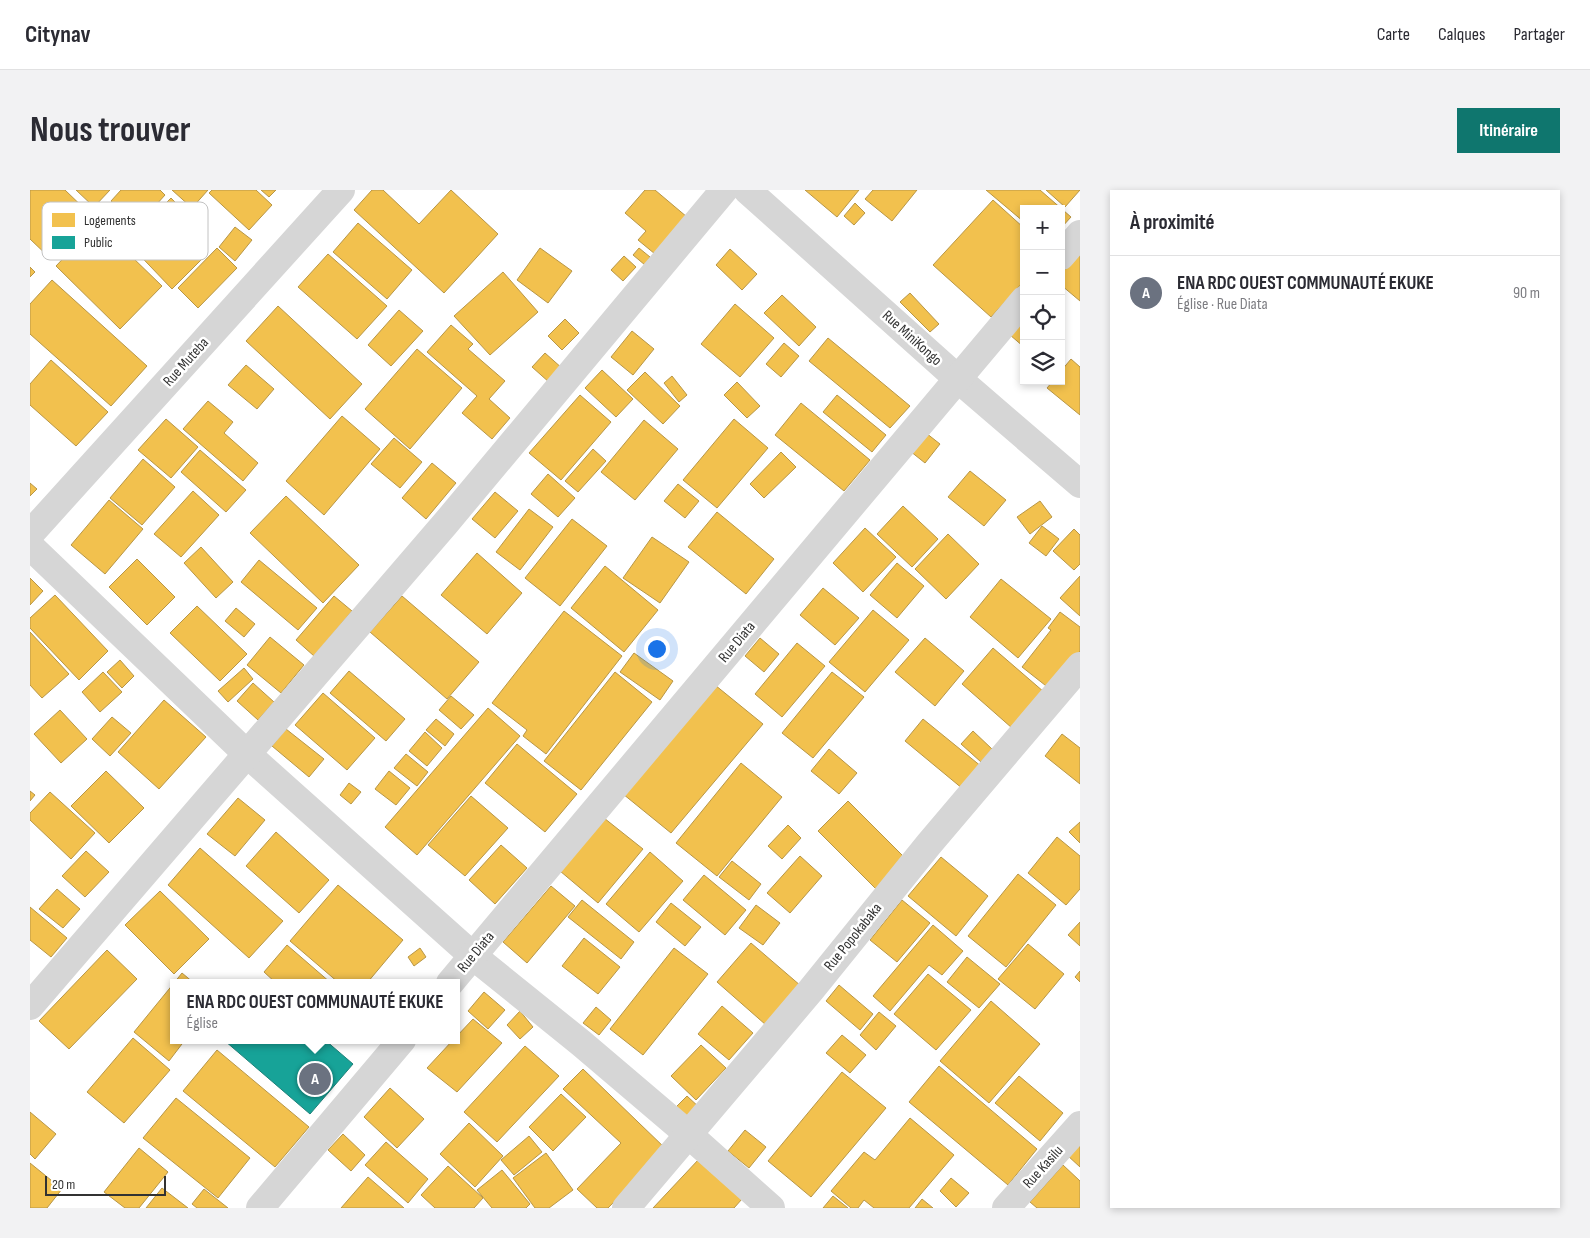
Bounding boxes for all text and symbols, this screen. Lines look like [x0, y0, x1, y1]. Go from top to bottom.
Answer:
text: Citynav [25, 20, 91, 49]
text: Carte [1377, 24, 1410, 45]
text: Calques [1438, 24, 1485, 45]
text: Partager [1513, 24, 1565, 45]
button: Itinéraire [1457, 108, 1560, 153]
text: Nous trouver [30, 109, 191, 152]
legend [42, 202, 208, 260]
map controls [1020, 205, 1065, 385]
button: + [1020, 205, 1065, 250]
text: À proximité [1130, 210, 1215, 235]
text: Logements [84, 212, 136, 229]
text: Public [84, 234, 113, 251]
button: − [1020, 250, 1065, 295]
text: ENA RDC OUEST COMMUNAUTÉ EKUKE [1177, 272, 1434, 295]
text: A [1142, 284, 1150, 303]
text: 90 m [1513, 284, 1540, 303]
button: locate [1020, 295, 1065, 340]
text: Église · Rue Diata [1177, 295, 1268, 314]
street label: Rue MiniKongo [878, 306, 946, 370]
street label: Rue Muteba [159, 333, 213, 390]
button: layers [1020, 340, 1065, 385]
street label: Rue Diata [714, 617, 760, 666]
your location [644, 636, 670, 662]
street label: Rue Popokabaka [820, 899, 886, 975]
street label: Rue Diata [453, 927, 499, 976]
popup [170, 979, 460, 1044]
text: ENA RDC OUEST COMMUNAUTÉ EKUKE [187, 991, 443, 1014]
text: Église [187, 1014, 218, 1033]
pin: A [299, 1060, 331, 1098]
street label: Rue Kasilu [1019, 1142, 1067, 1192]
scale bar [45, 1173, 166, 1196]
text: 20 m [52, 1176, 75, 1193]

